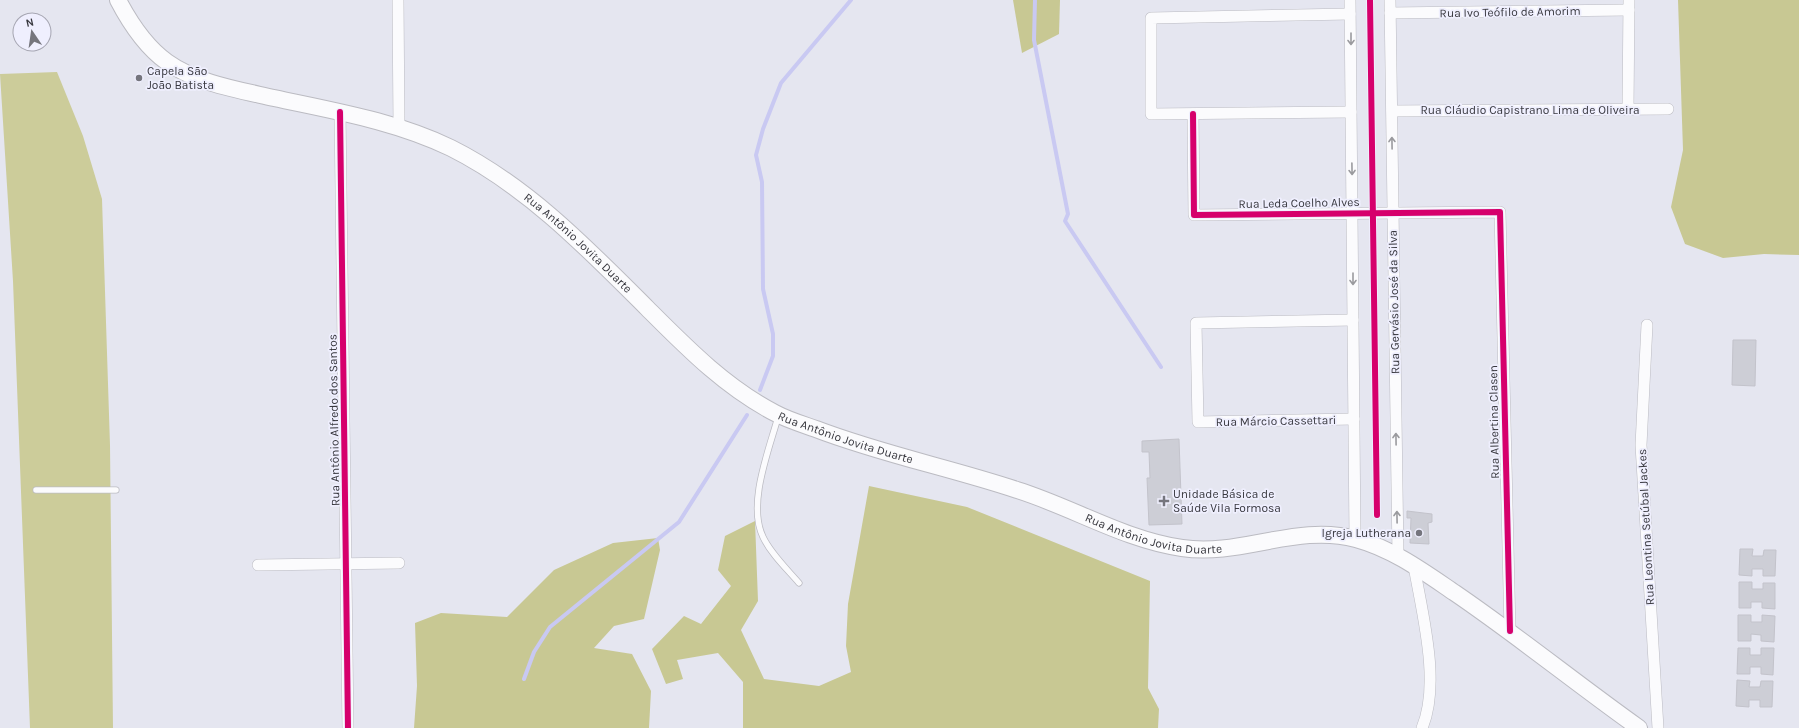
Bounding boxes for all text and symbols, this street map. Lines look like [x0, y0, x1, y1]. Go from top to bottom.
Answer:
street label: Rua Ivo Teófilo de Amorim [1439, 4, 1581, 20]
north arrow [12, 12, 52, 52]
text: N [25, 16, 35, 30]
one-way arrow [1347, 32, 1355, 45]
place label: Capela São João Batista [147, 64, 214, 92]
marker: Capela São João Batista [134, 73, 144, 83]
street label: Rua Cláudio Capistrano Lima de Oliveira [1420, 103, 1640, 117]
one-way arrow [1388, 137, 1396, 150]
one-way arrow [1348, 162, 1356, 175]
street label: Rua Antônio Jovita Duarte [521, 190, 635, 296]
street label: Rua Leda Coelho Alves [1238, 195, 1360, 211]
street label: Rua Gervásio José da Silva [1386, 230, 1402, 374]
one-way arrow [1349, 272, 1357, 285]
street label: Rua Antônio Alfredo dos Santos [325, 334, 343, 506]
street label: Rua Albertina Clasen [1486, 365, 1502, 479]
street label: Rua Antônio Jovita Duarte [776, 409, 915, 466]
street label: Rua Márcio Cassettari [1216, 413, 1336, 429]
one-way arrow [1392, 433, 1400, 446]
street label: Rua Leontina Setúbal Jackes [1635, 449, 1657, 605]
place label: Unidade Básica de Saúde Vila Formosa [1173, 487, 1281, 515]
marker: Unidade Básica de Saúde Vila Formosa [1158, 495, 1170, 507]
street label: Rua Antônio Jovita Duarte [1083, 510, 1223, 557]
one-way arrow [1393, 511, 1401, 524]
place label: Igreja Lutherana [1322, 526, 1411, 540]
marker: Igreja Lutherana [1414, 528, 1424, 538]

